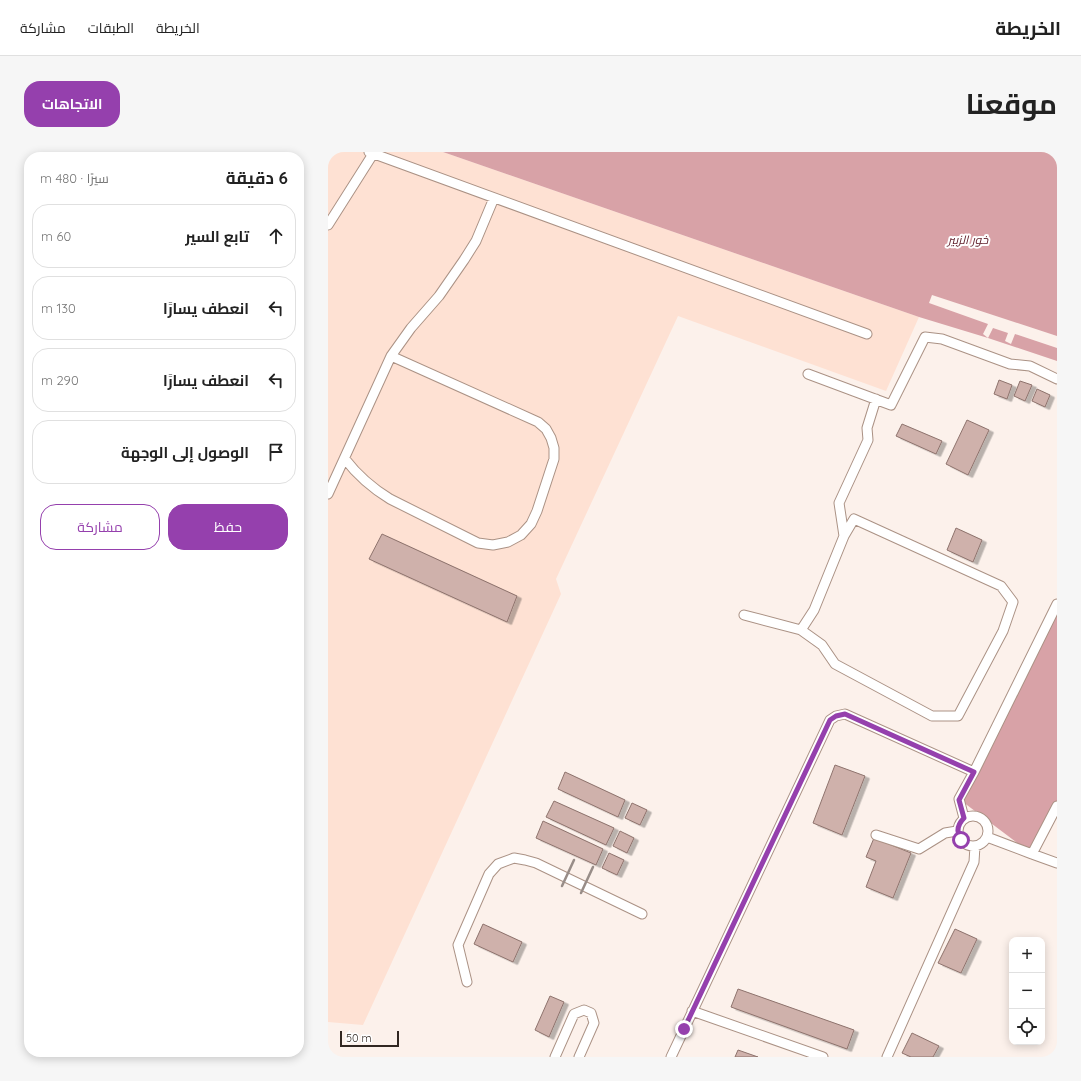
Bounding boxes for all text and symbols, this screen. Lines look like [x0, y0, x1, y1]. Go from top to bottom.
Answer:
text: الخريطة [995, 16, 1061, 40]
text: مشاركة [20, 19, 66, 37]
text: الطبقات [88, 19, 134, 37]
text: الخريطة [156, 19, 200, 37]
button: الاتجاهات [24, 81, 120, 127]
text: موقعنا [966, 86, 1057, 121]
text: 6 دقيقة [226, 167, 288, 188]
text: سيرًا · 480 m [40, 170, 109, 186]
icon: ahead [265, 225, 287, 247]
text: تابع السير [185, 227, 249, 246]
text: 60 m [41, 228, 71, 244]
water label: خور الزبير [946, 232, 990, 247]
icon: left [265, 297, 287, 319]
text: انعطف يسارًا [163, 299, 249, 318]
text: 130 m [41, 300, 76, 316]
icon: left [265, 369, 287, 391]
text: انعطف يسارًا [163, 371, 249, 390]
text: 290 m [41, 372, 79, 388]
icon: arrive [265, 441, 287, 463]
text: الوصول إلى الوجهة [121, 443, 249, 462]
button: مشاركة [40, 504, 160, 550]
button: حفظ [168, 504, 288, 550]
route start [952, 831, 970, 849]
map controls [1009, 937, 1045, 1045]
button: + [1009, 937, 1045, 973]
button: − [1009, 973, 1045, 1009]
button: locate [1009, 1009, 1045, 1045]
route end [675, 1020, 693, 1038]
scale bar [340, 1029, 399, 1048]
text: 50 m [346, 1031, 372, 1045]

